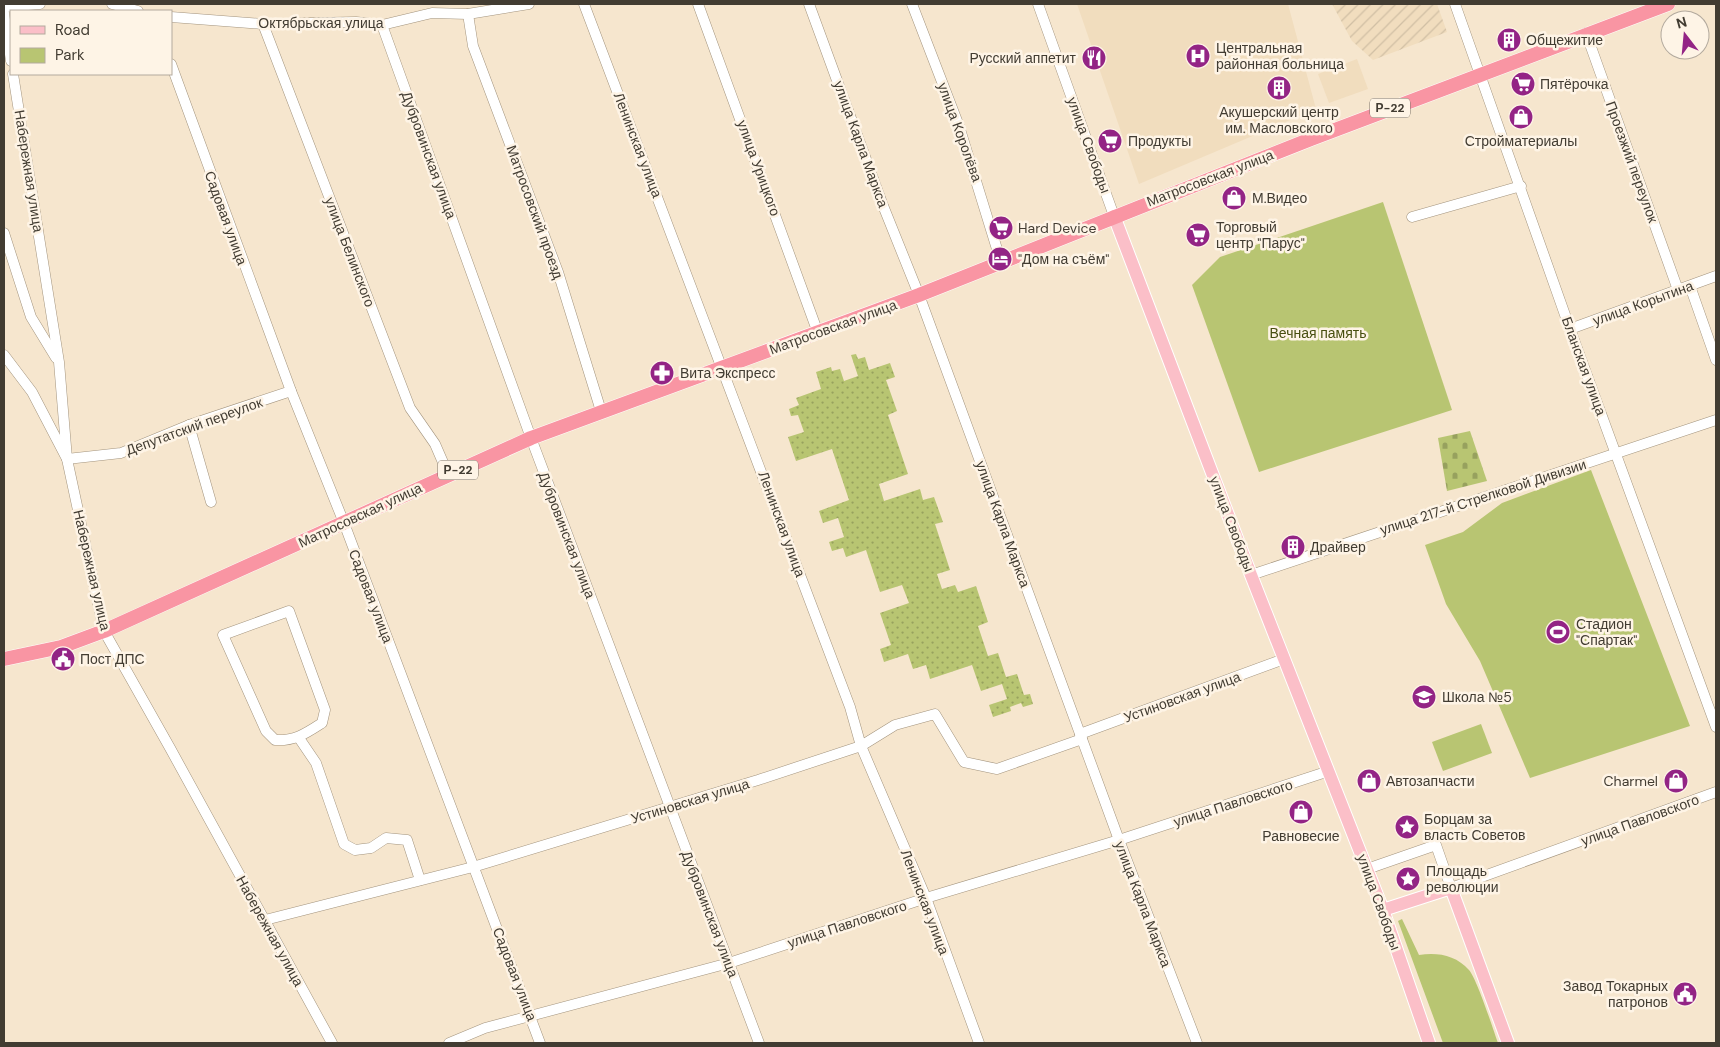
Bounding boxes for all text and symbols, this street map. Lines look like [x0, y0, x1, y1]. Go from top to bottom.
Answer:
legend [10, 10, 172, 75]
north arrow [1660, 10, 1710, 60]
text: N [1674, 12, 1689, 33]
street label: Октябрьская улица [258, 14, 384, 32]
text: Road [55, 20, 90, 40]
building icon: Общежитие [1496, 27, 1522, 53]
place label: Общежитие [1526, 31, 1603, 49]
place label: Центральная районная больница [1216, 39, 1344, 73]
hospital icon: Центральная районная больница [1185, 43, 1211, 69]
text: Park [55, 45, 85, 65]
restaurant icon: Русский аппетит [1081, 45, 1107, 71]
place label: Русский аппетит [969, 49, 1077, 67]
supermarket icon: Пятёрочка [1510, 71, 1536, 97]
building icon: Акушерский центр им. Масловского [1266, 75, 1292, 101]
place label: Пятёрочка [1540, 75, 1609, 93]
street label: улица Карла Маркса [830, 78, 892, 210]
street label: улица Королёва [934, 80, 986, 184]
street label: Дубровинская улица [398, 89, 461, 221]
street label: Ленинская улица [610, 90, 666, 200]
street label: улица Свободы [1063, 94, 1115, 196]
road number: Р-22 [1370, 99, 1410, 118]
street label: Проезжий переулок [1602, 99, 1663, 226]
place label: Акушерский центр им. Масловского [1219, 103, 1339, 137]
shop icon: Стройматериалы [1508, 104, 1534, 130]
street label: Набережная улица [10, 109, 48, 234]
street label: улица Урицкого [733, 118, 785, 219]
supermarket icon: Продукты [1097, 128, 1123, 154]
place label: Продукты [1128, 132, 1191, 150]
place label: Стройматериалы [1465, 132, 1577, 150]
street label: Матросовский проезд [502, 143, 568, 281]
street label: Матросовская улица [1144, 145, 1276, 211]
street label: Садовая улица [201, 168, 251, 268]
shop icon: М.Видео [1221, 185, 1247, 211]
place label: М.Видео [1252, 189, 1308, 207]
street label: улица Белинского [321, 195, 379, 310]
supermarket icon: Hard Device [988, 215, 1014, 241]
place label: Торговый центр "Парус" [1216, 218, 1305, 252]
place label: Hard Device [1018, 219, 1097, 237]
supermarket icon: Торговый центр "Парус" [1185, 222, 1211, 248]
hotel icon: "Дом на съём" [987, 246, 1013, 272]
place label: "Дом на съём" [1018, 250, 1109, 268]
street label: улица Корытина [1590, 276, 1696, 330]
street label: Матросовская улица [767, 295, 899, 358]
street label: Бланская улица [1558, 314, 1610, 418]
park label: Вечная память [1269, 324, 1367, 342]
pharmacy icon: Вита Экспресс [649, 360, 675, 386]
place label: Вита Экспресс [680, 364, 775, 382]
street label: Депутатский переулок [123, 393, 266, 459]
street label: улица 217-й Стрелковой Дивизии [1378, 455, 1588, 539]
street label: улица Карла Маркса [972, 458, 1034, 590]
road number: Р-22 [438, 460, 478, 480]
street label: Дубровинская улица [534, 469, 600, 601]
street label: Ленинская улица [755, 469, 810, 580]
street label: улица Свободы [1205, 474, 1259, 574]
street label: Матросовская улица [295, 478, 425, 552]
street label: Набережная улица [69, 508, 115, 632]
building icon: Драйвер [1280, 534, 1306, 560]
place label: Драйвер [1310, 538, 1366, 556]
street label: Садовая улица [345, 547, 397, 646]
place label: Стадион "Спартак" [1576, 615, 1637, 649]
sports icon: Стадион "Спартак" [1545, 619, 1571, 645]
public building icon: Пост ДПС [50, 646, 76, 672]
place label: Пост ДПС [80, 650, 145, 668]
street label: Устиновская улица [1121, 667, 1243, 726]
school or university icon: Школа №5 [1411, 684, 1437, 710]
place label: Школа №5 [1442, 688, 1512, 706]
shop icon: Автозапчасти [1356, 768, 1382, 794]
shop icon: Charmel [1663, 768, 1689, 794]
place label: Автозапчасти [1386, 772, 1474, 790]
place label: Charmel [1604, 772, 1658, 790]
street label: Устиновская улица [629, 774, 752, 828]
street label: улица Павловского [1171, 775, 1295, 831]
street label: улица Павловского [1579, 790, 1702, 850]
shop icon: Равновесие [1288, 799, 1314, 825]
place label: Борцам за власть Советов [1424, 810, 1525, 844]
place icon: Борцам за власть Советов [1394, 814, 1420, 840]
place label: Равновесие [1262, 827, 1340, 845]
street label: улица Карла Маркса [1111, 838, 1175, 970]
street label: Ленинская улица [897, 847, 953, 957]
street label: Дубровинская улица [677, 848, 743, 980]
street label: улица Свободы [1353, 851, 1405, 953]
place label: Площадь революции [1426, 862, 1499, 896]
place icon: Площадь революции [1395, 866, 1421, 892]
street label: Набережная улица [232, 873, 308, 990]
street label: улица Павловского [785, 896, 909, 952]
street label: Садовая улица [489, 925, 541, 1024]
place label: Завод Токарных патронов [1563, 977, 1668, 1011]
public building icon: Завод Токарных патронов [1672, 981, 1698, 1007]

